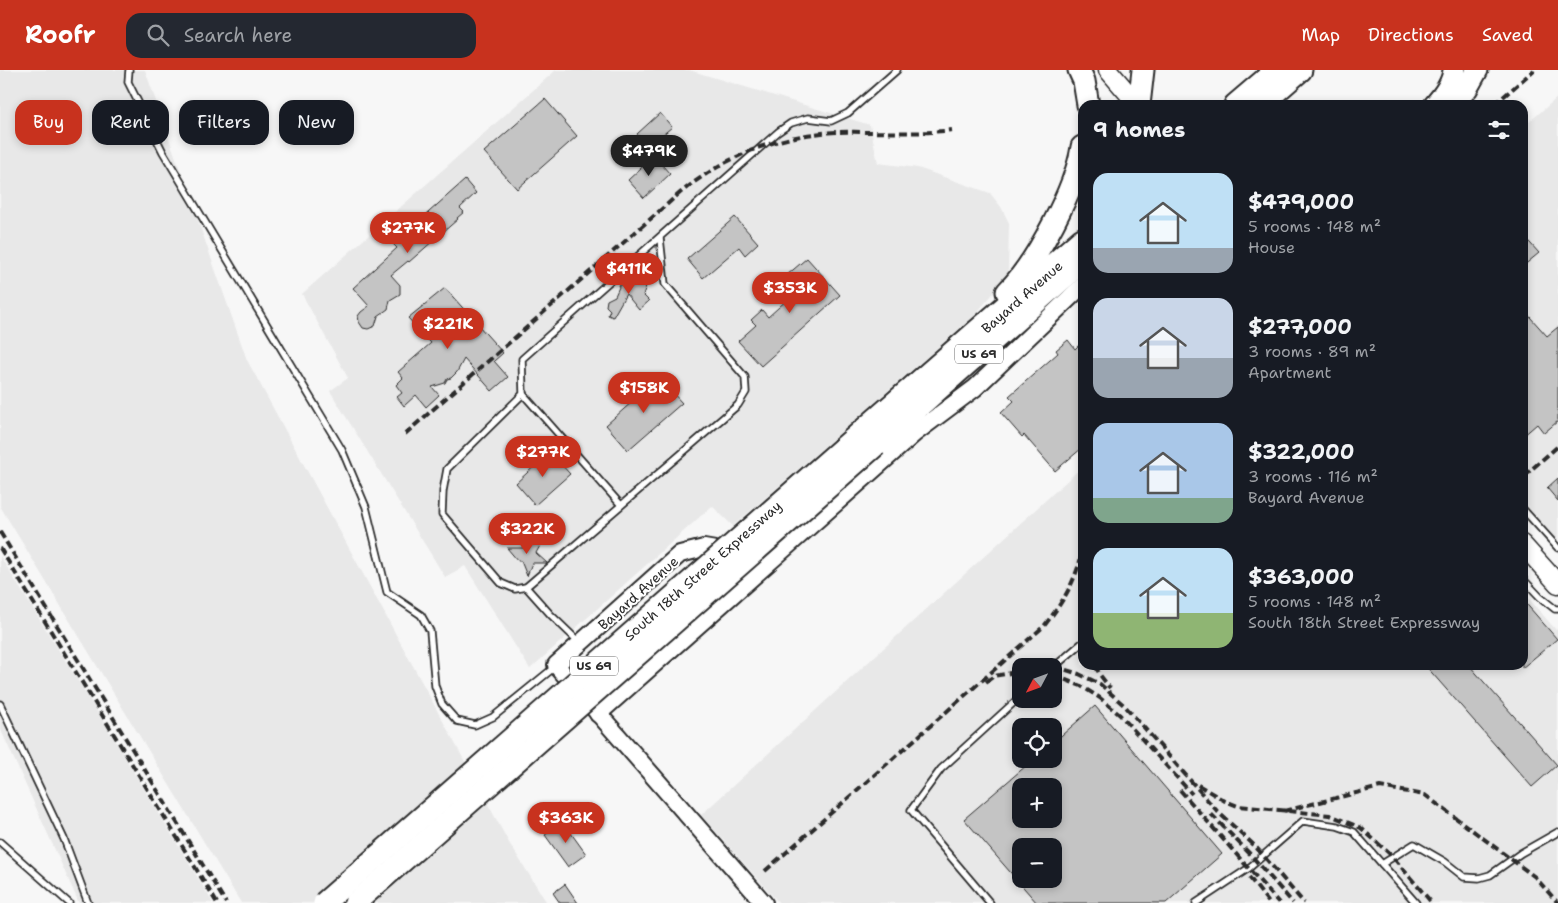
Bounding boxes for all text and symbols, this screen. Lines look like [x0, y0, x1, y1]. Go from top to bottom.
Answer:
search box [126, 13, 476, 58]
text: Roofr [25, 19, 96, 51]
icon: search [144, 21, 172, 49]
text: Search here [184, 23, 292, 48]
text: Map [1302, 23, 1340, 47]
text: Directions [1368, 23, 1454, 47]
text: Saved [1482, 23, 1533, 47]
chip: Buy [15, 100, 82, 145]
chip: Rent [92, 100, 169, 145]
chip: Filters [179, 100, 269, 145]
chip: New [279, 100, 354, 145]
text: 9 homes [1093, 116, 1185, 144]
icon: filters [1485, 116, 1513, 144]
pin: $479K [614, 134, 684, 177]
text: $479K [622, 140, 676, 161]
text: $479,000 [1248, 188, 1354, 216]
icon: home [1133, 193, 1193, 253]
pin: $277K [373, 212, 443, 254]
text: 5 rooms · 148 m² [1248, 216, 1381, 237]
text: $277K [381, 217, 435, 238]
text: House [1248, 237, 1295, 258]
pin: $411K [594, 252, 664, 295]
street label: Bayard Avenue [978, 257, 1066, 337]
text: $411K [606, 258, 652, 279]
pin: $353K [755, 272, 825, 314]
text: $353K [763, 277, 817, 298]
pin: $221K [413, 308, 483, 350]
text: $221K [423, 313, 473, 334]
text: $277,000 [1248, 313, 1352, 341]
icon: home [1133, 318, 1193, 378]
text: 3 rooms · 89 m² [1248, 341, 1376, 362]
road number: US 69 [955, 344, 1003, 364]
text: Apartment [1248, 362, 1331, 383]
pin: $158K [609, 372, 679, 414]
text: $158K [619, 377, 669, 398]
pin: $277K [508, 436, 578, 478]
text: $322,000 [1248, 438, 1354, 466]
text: $277K [516, 441, 570, 462]
icon: home [1133, 443, 1193, 503]
text: 3 rooms · 116 m² [1248, 466, 1378, 487]
text: Bayard Avenue [1248, 487, 1365, 508]
street label: South 18th Street Expressway [620, 497, 785, 644]
pin: $322K [492, 512, 562, 555]
text: $322K [500, 518, 554, 539]
street label: Bayard Avenue [594, 552, 682, 634]
text: $363,000 [1248, 563, 1354, 591]
icon: home [1133, 568, 1193, 628]
text: 5 rooms · 148 m² [1248, 591, 1381, 612]
text: South 18th Street Expressway [1248, 612, 1480, 633]
road number: US 69 [570, 656, 618, 676]
north arrow [1012, 658, 1062, 708]
map controls [1012, 658, 1062, 888]
button: locate [1012, 718, 1062, 768]
button: + [1012, 778, 1062, 828]
pin: $363K [531, 802, 601, 844]
text: $363K [539, 807, 593, 828]
button: − [1012, 838, 1062, 888]

